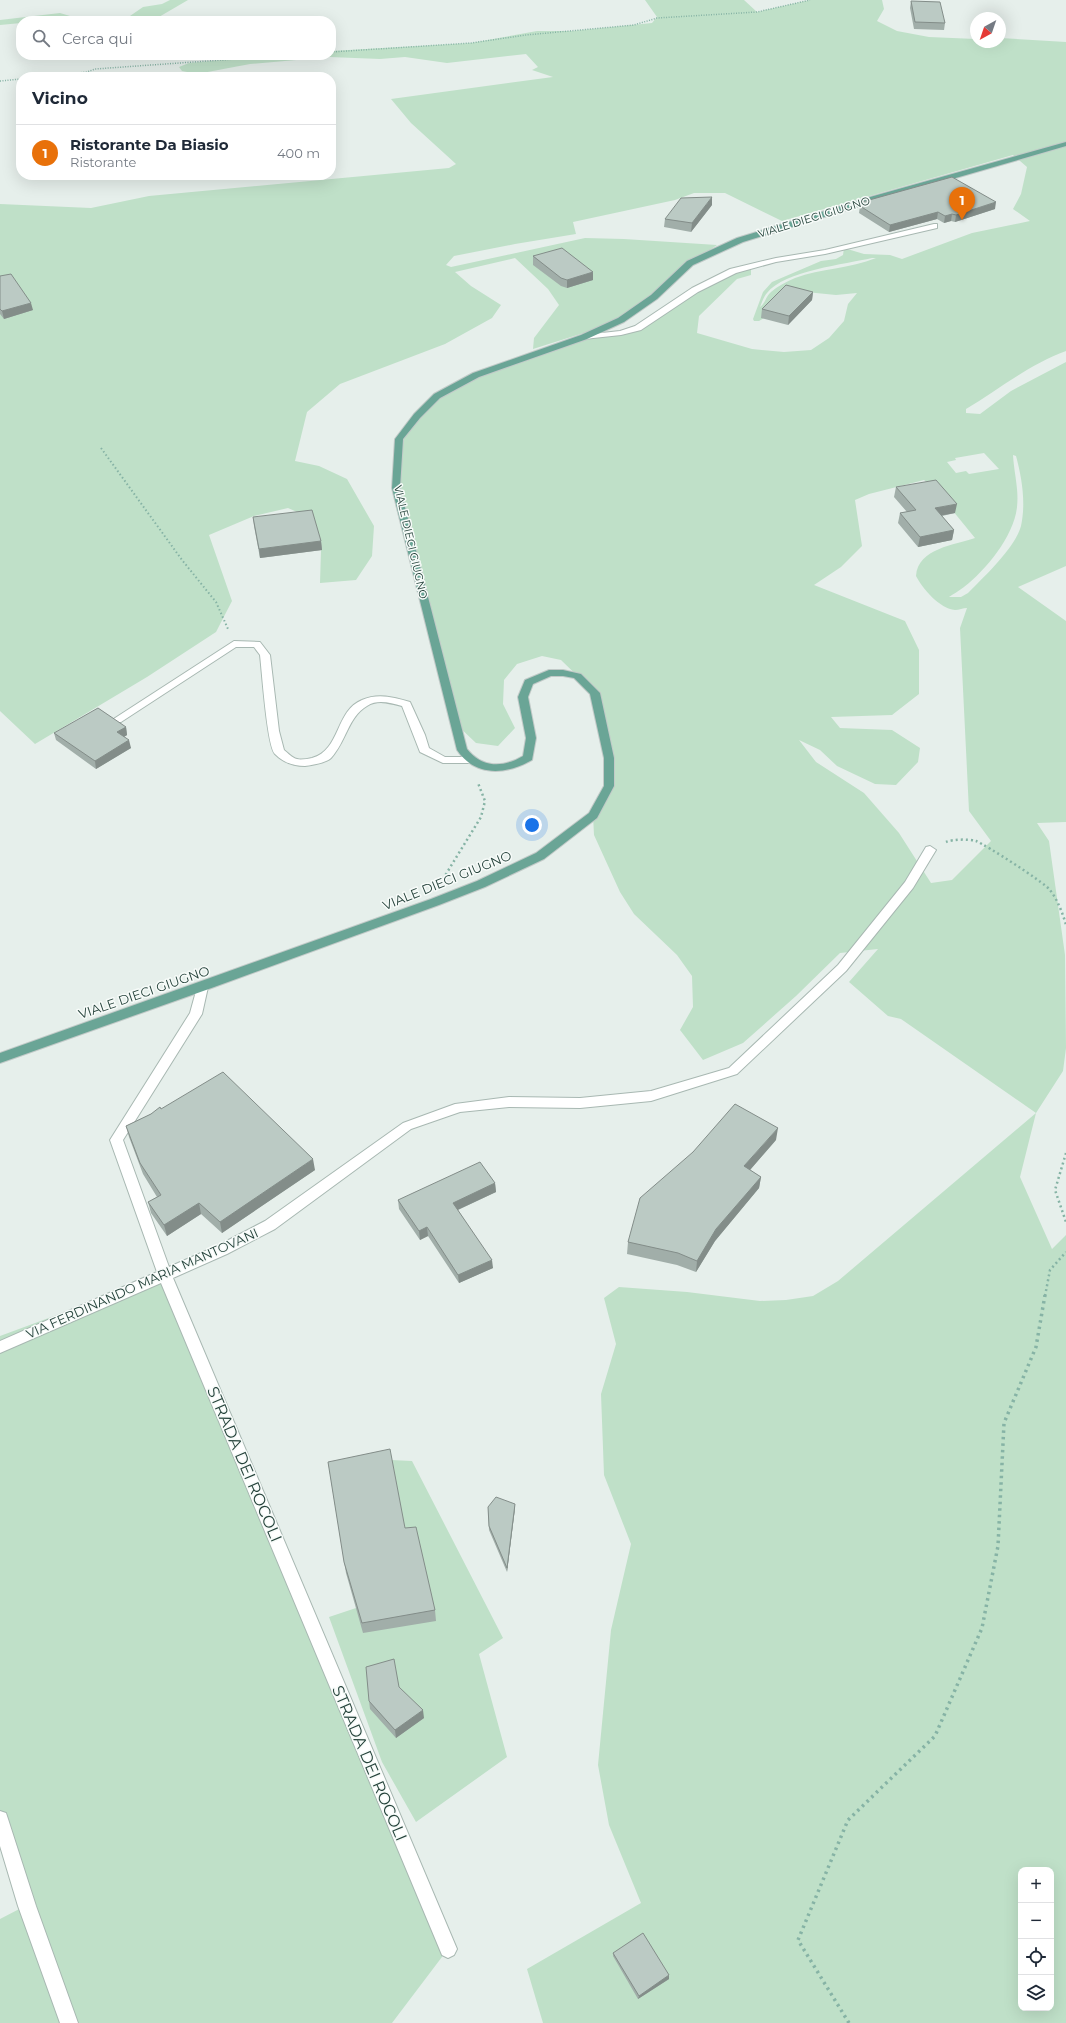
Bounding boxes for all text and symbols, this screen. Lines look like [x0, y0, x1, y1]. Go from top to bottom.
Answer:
north arrow [970, 12, 1006, 48]
search box [16, 16, 336, 60]
icon: search [30, 27, 52, 49]
text: Cerca qui [62, 29, 133, 48]
text: Vicino [32, 88, 88, 108]
text: Ristorante Da Biasio [70, 135, 229, 154]
text: 1 [42, 145, 48, 161]
text: 400 m [277, 145, 320, 161]
text: Ristorante [70, 154, 136, 170]
pin: 1 [949, 187, 975, 220]
street label: VIALE DIECI GIUGNO [756, 193, 872, 241]
street label: VIALE DIECI GIUGNO [391, 484, 431, 600]
your location [522, 815, 542, 835]
street label: VIALE DIECI GIUGNO [380, 847, 514, 913]
street label: VIALE DIECI GIUGNO [76, 962, 212, 1022]
street label: VIA FERDINANDO MARIA MANTOVANI [23, 1224, 261, 1342]
street label: STRADA DEI ROCOLI [203, 1384, 286, 1545]
street label: STRADA DEI ROCOLI [328, 1683, 411, 1844]
map controls [1018, 1867, 1054, 2011]
button: + [1018, 1867, 1054, 1903]
button: − [1018, 1903, 1054, 1939]
button: locate [1018, 1939, 1054, 1975]
button: layers [1018, 1975, 1054, 2011]

